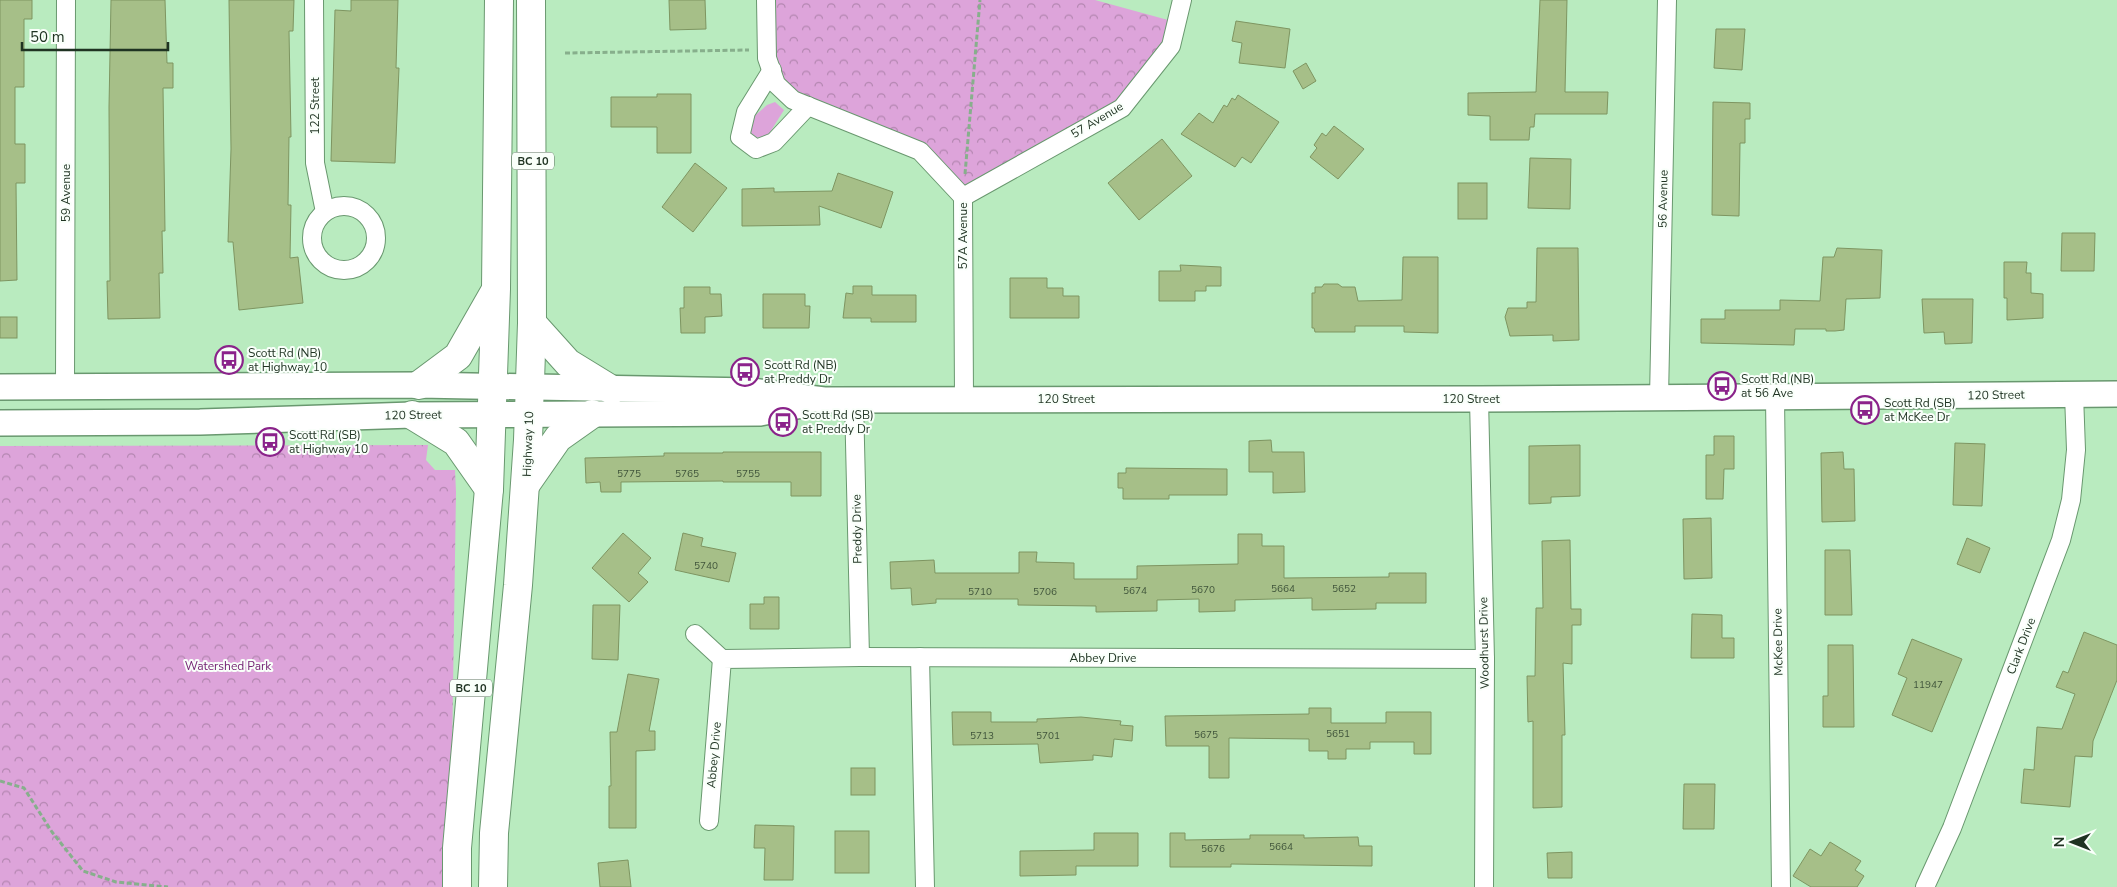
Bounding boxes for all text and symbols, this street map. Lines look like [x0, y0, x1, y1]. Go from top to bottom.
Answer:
scale bar [22, 20, 169, 52]
text: 50 m [30, 27, 65, 47]
street label: 122 Street [307, 76, 323, 135]
street label: 57 Avenue [1068, 98, 1126, 142]
road number: BC 10 [512, 153, 554, 170]
street label: 59 Avenue [58, 164, 74, 222]
street label: 56 Avenue [1654, 170, 1672, 228]
street label: 57A Avenue [955, 202, 971, 270]
bus stop icon: Scott Rd (NB) at Highway 10 [214, 345, 244, 375]
place label: Scott Rd (NB) at Highway 10 [248, 345, 327, 375]
bus stop icon: Scott Rd (NB) at Preddy Dr [730, 357, 760, 387]
place label: Scott Rd (NB) at Preddy Dr [764, 357, 837, 387]
bus stop icon: Scott Rd (NB) at 56 Ave [1707, 371, 1737, 401]
place label: Scott Rd (NB) at 56 Ave [1741, 371, 1814, 401]
street label: 120 Street [1967, 386, 2026, 403]
street label: 120 Street [1037, 391, 1096, 407]
street label: 120 Street [1442, 391, 1501, 407]
bus stop icon: Scott Rd (SB) at McKee Dr [1850, 395, 1880, 425]
place label: Scott Rd (SB) at McKee Dr [1884, 395, 1956, 425]
street label: 120 Street [384, 406, 443, 423]
bus stop icon: Scott Rd (SB) at Preddy Dr [768, 407, 798, 437]
place label: Scott Rd (SB) at Preddy Dr [802, 407, 874, 437]
street label: Highway 10 [519, 411, 537, 477]
bus stop icon: Scott Rd (SB) at Highway 10 [255, 427, 285, 457]
place label: Scott Rd (SB) at Highway 10 [289, 427, 368, 457]
house number: 5775 [617, 467, 641, 481]
house number: 5765 [675, 467, 699, 481]
house number: 5755 [736, 467, 760, 481]
street label: Preddy Drive [848, 494, 866, 564]
house number: 5740 [694, 559, 718, 573]
house number: 5664 [1271, 582, 1295, 596]
house number: 5652 [1332, 582, 1356, 596]
house number: 5670 [1191, 583, 1215, 597]
house number: 5674 [1123, 584, 1147, 598]
house number: 5710 [968, 585, 992, 599]
house number: 5706 [1033, 585, 1057, 599]
street label: Woodhurst Drive [1475, 597, 1493, 689]
street label: McKee Drive [1769, 608, 1787, 676]
street label: Clark Drive [2003, 615, 2039, 677]
street label: Abbey Drive [1070, 650, 1136, 666]
park label: Watershed Park [185, 658, 272, 674]
house number: 11947 [1913, 678, 1943, 692]
road number: BC 10 [450, 680, 492, 696]
street label: Abbey Drive [703, 721, 725, 789]
house number: 5651 [1326, 727, 1350, 741]
house number: 5675 [1194, 728, 1218, 742]
house number: 5713 [970, 729, 994, 743]
house number: 5701 [1036, 729, 1060, 743]
north arrow [2047, 817, 2097, 867]
text: N [2050, 837, 2069, 847]
house number: 5664 [1269, 840, 1293, 854]
house number: 5676 [1201, 842, 1225, 856]

